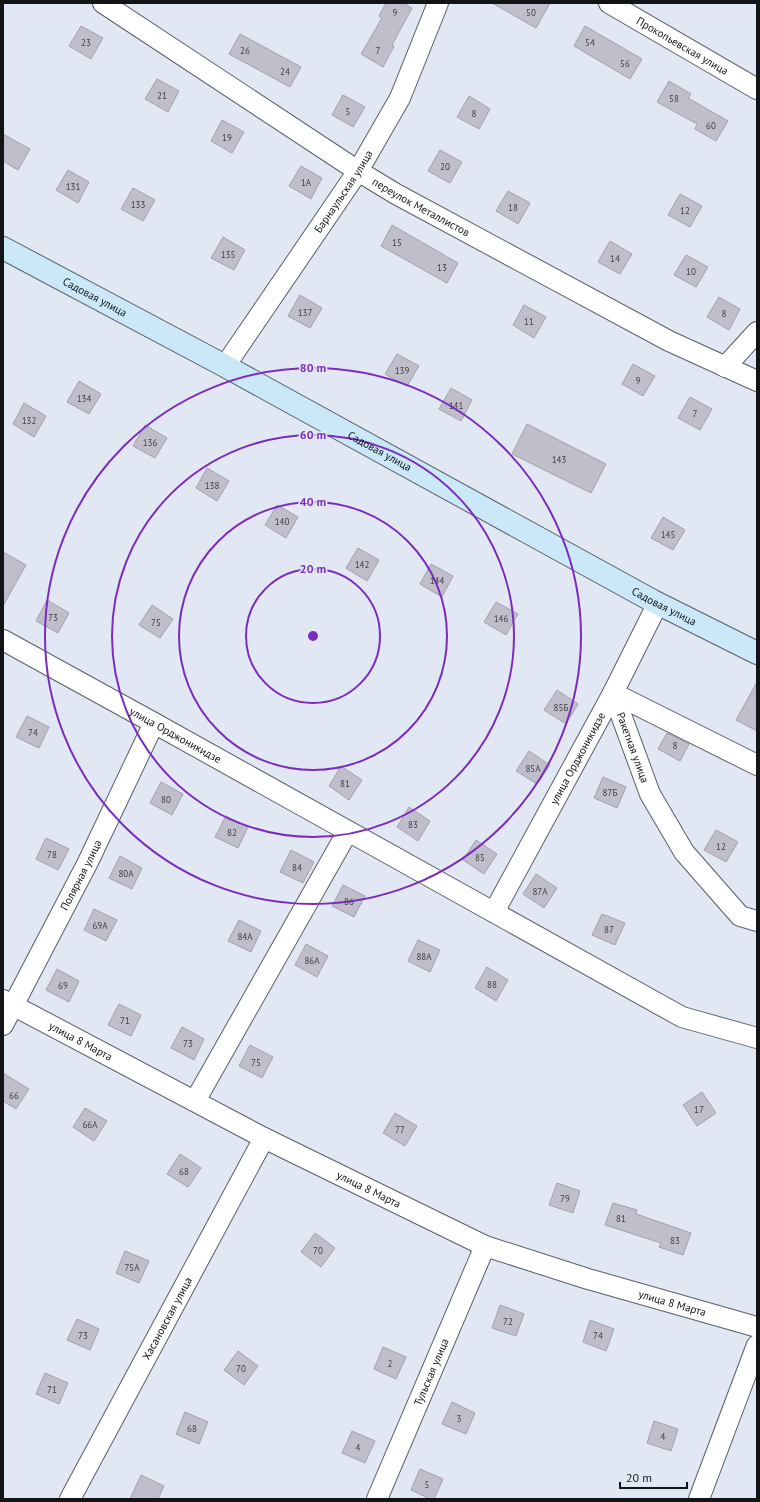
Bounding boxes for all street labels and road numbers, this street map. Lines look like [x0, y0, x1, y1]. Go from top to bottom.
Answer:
street label: Прокопьевская улица [634, 14, 731, 78]
street label: Барнаульская улица [311, 147, 376, 235]
street label: переулок Металлистов [370, 174, 472, 239]
street label: Садовая улица [60, 274, 129, 320]
street label: Садовая улица [345, 428, 414, 474]
street label: Садовая улица [629, 584, 699, 629]
street label: улица Орджоникидзе [127, 704, 224, 766]
street label: улица Орджоникидзе [547, 709, 609, 807]
street label: Ракетная улица [614, 710, 652, 785]
street label: Полярная улица [57, 837, 105, 913]
street label: улица 8 Марта [47, 1019, 115, 1064]
street label: улица 8 Марта [335, 1168, 403, 1211]
street label: Хасановская улица [139, 1275, 195, 1362]
street label: улица 8 Марта [637, 1287, 708, 1319]
street label: Тульская улица [411, 1336, 452, 1408]

